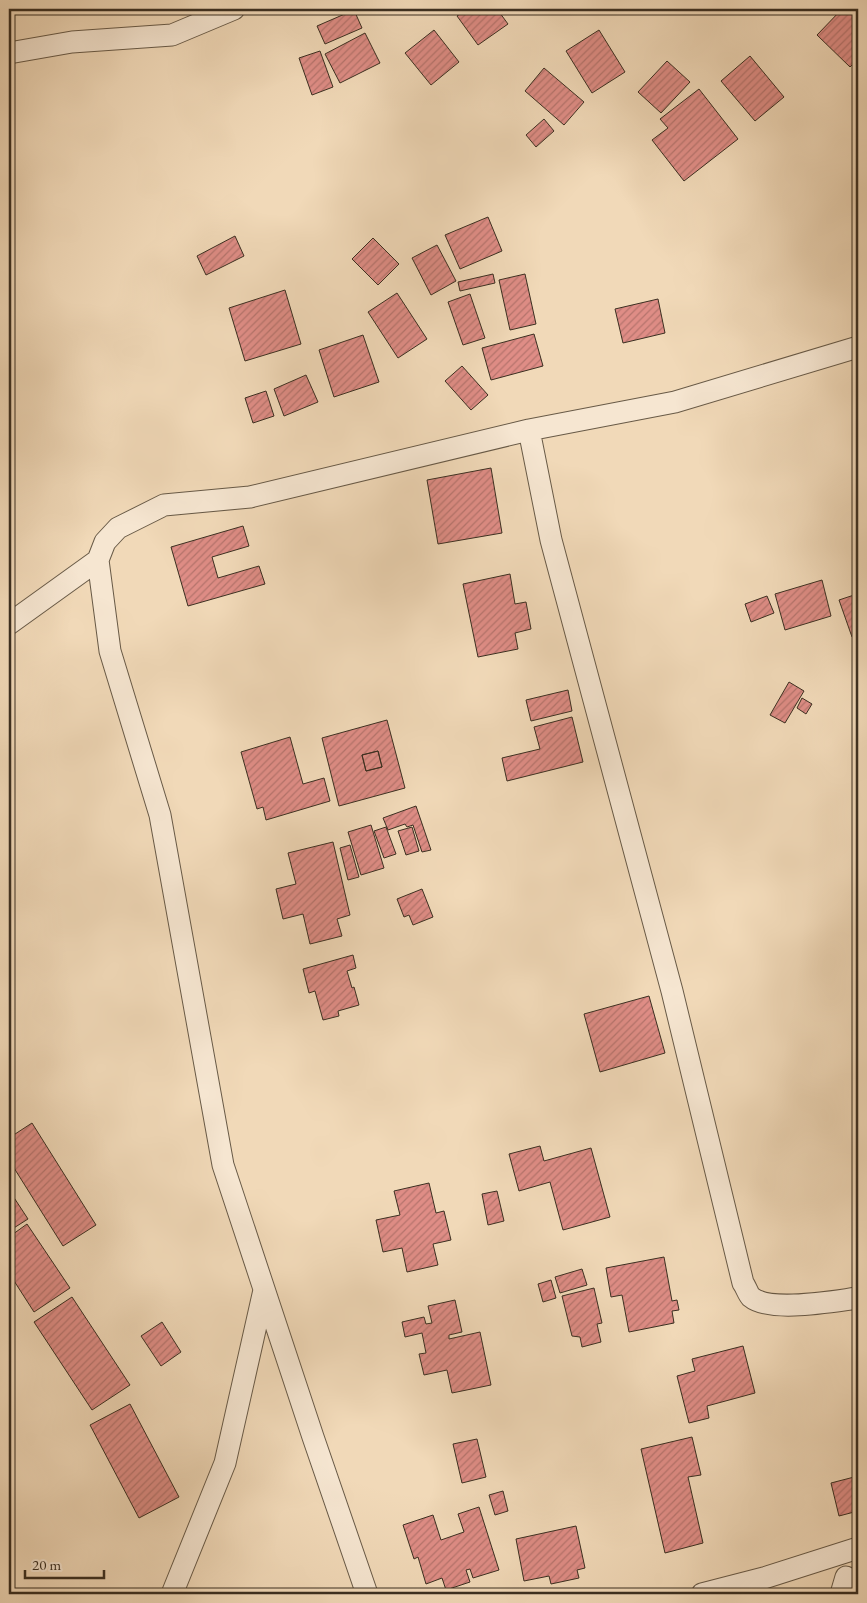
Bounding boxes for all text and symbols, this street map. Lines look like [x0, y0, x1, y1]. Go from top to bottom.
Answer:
scale bar [25, 1548, 104, 1580]
text: 20 m [32, 1555, 61, 1574]

